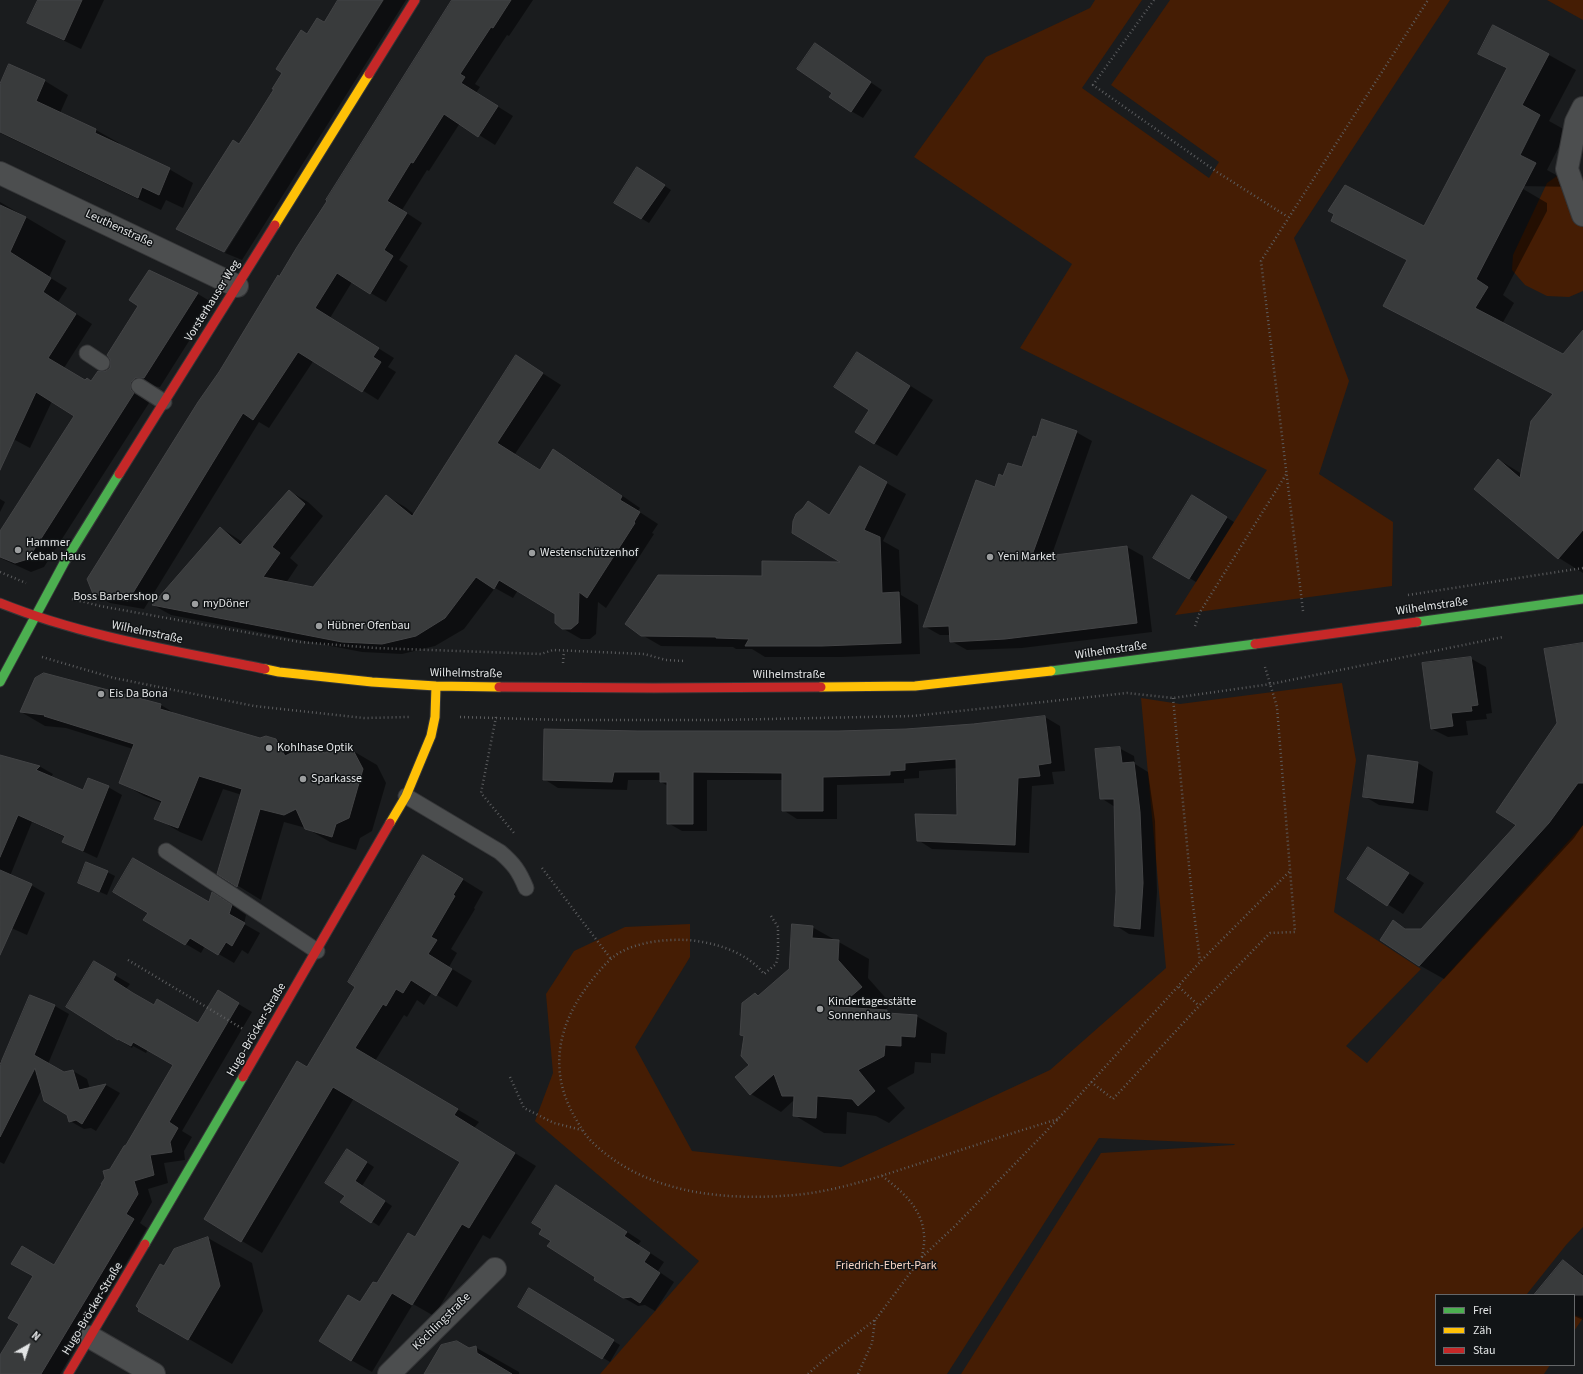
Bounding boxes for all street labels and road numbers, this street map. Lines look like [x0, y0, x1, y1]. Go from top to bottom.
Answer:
street label: Leuthenstraße [83, 207, 155, 251]
street label: Vorsterhauser Weg [182, 258, 244, 344]
street label: Wilhelmstraße [1395, 595, 1469, 619]
street label: Wilhelmstraße [110, 618, 184, 648]
street label: Wilhelmstraße [1074, 639, 1148, 663]
street label: Wilhelmstraße [430, 666, 502, 682]
street label: Wilhelmstraße [753, 668, 825, 682]
street label: Hugo-Bröcker-Straße [224, 981, 290, 1079]
street label: Hugo-Bröcker-Straße [60, 1260, 126, 1358]
street label: Köchlingstraße [410, 1290, 474, 1354]

